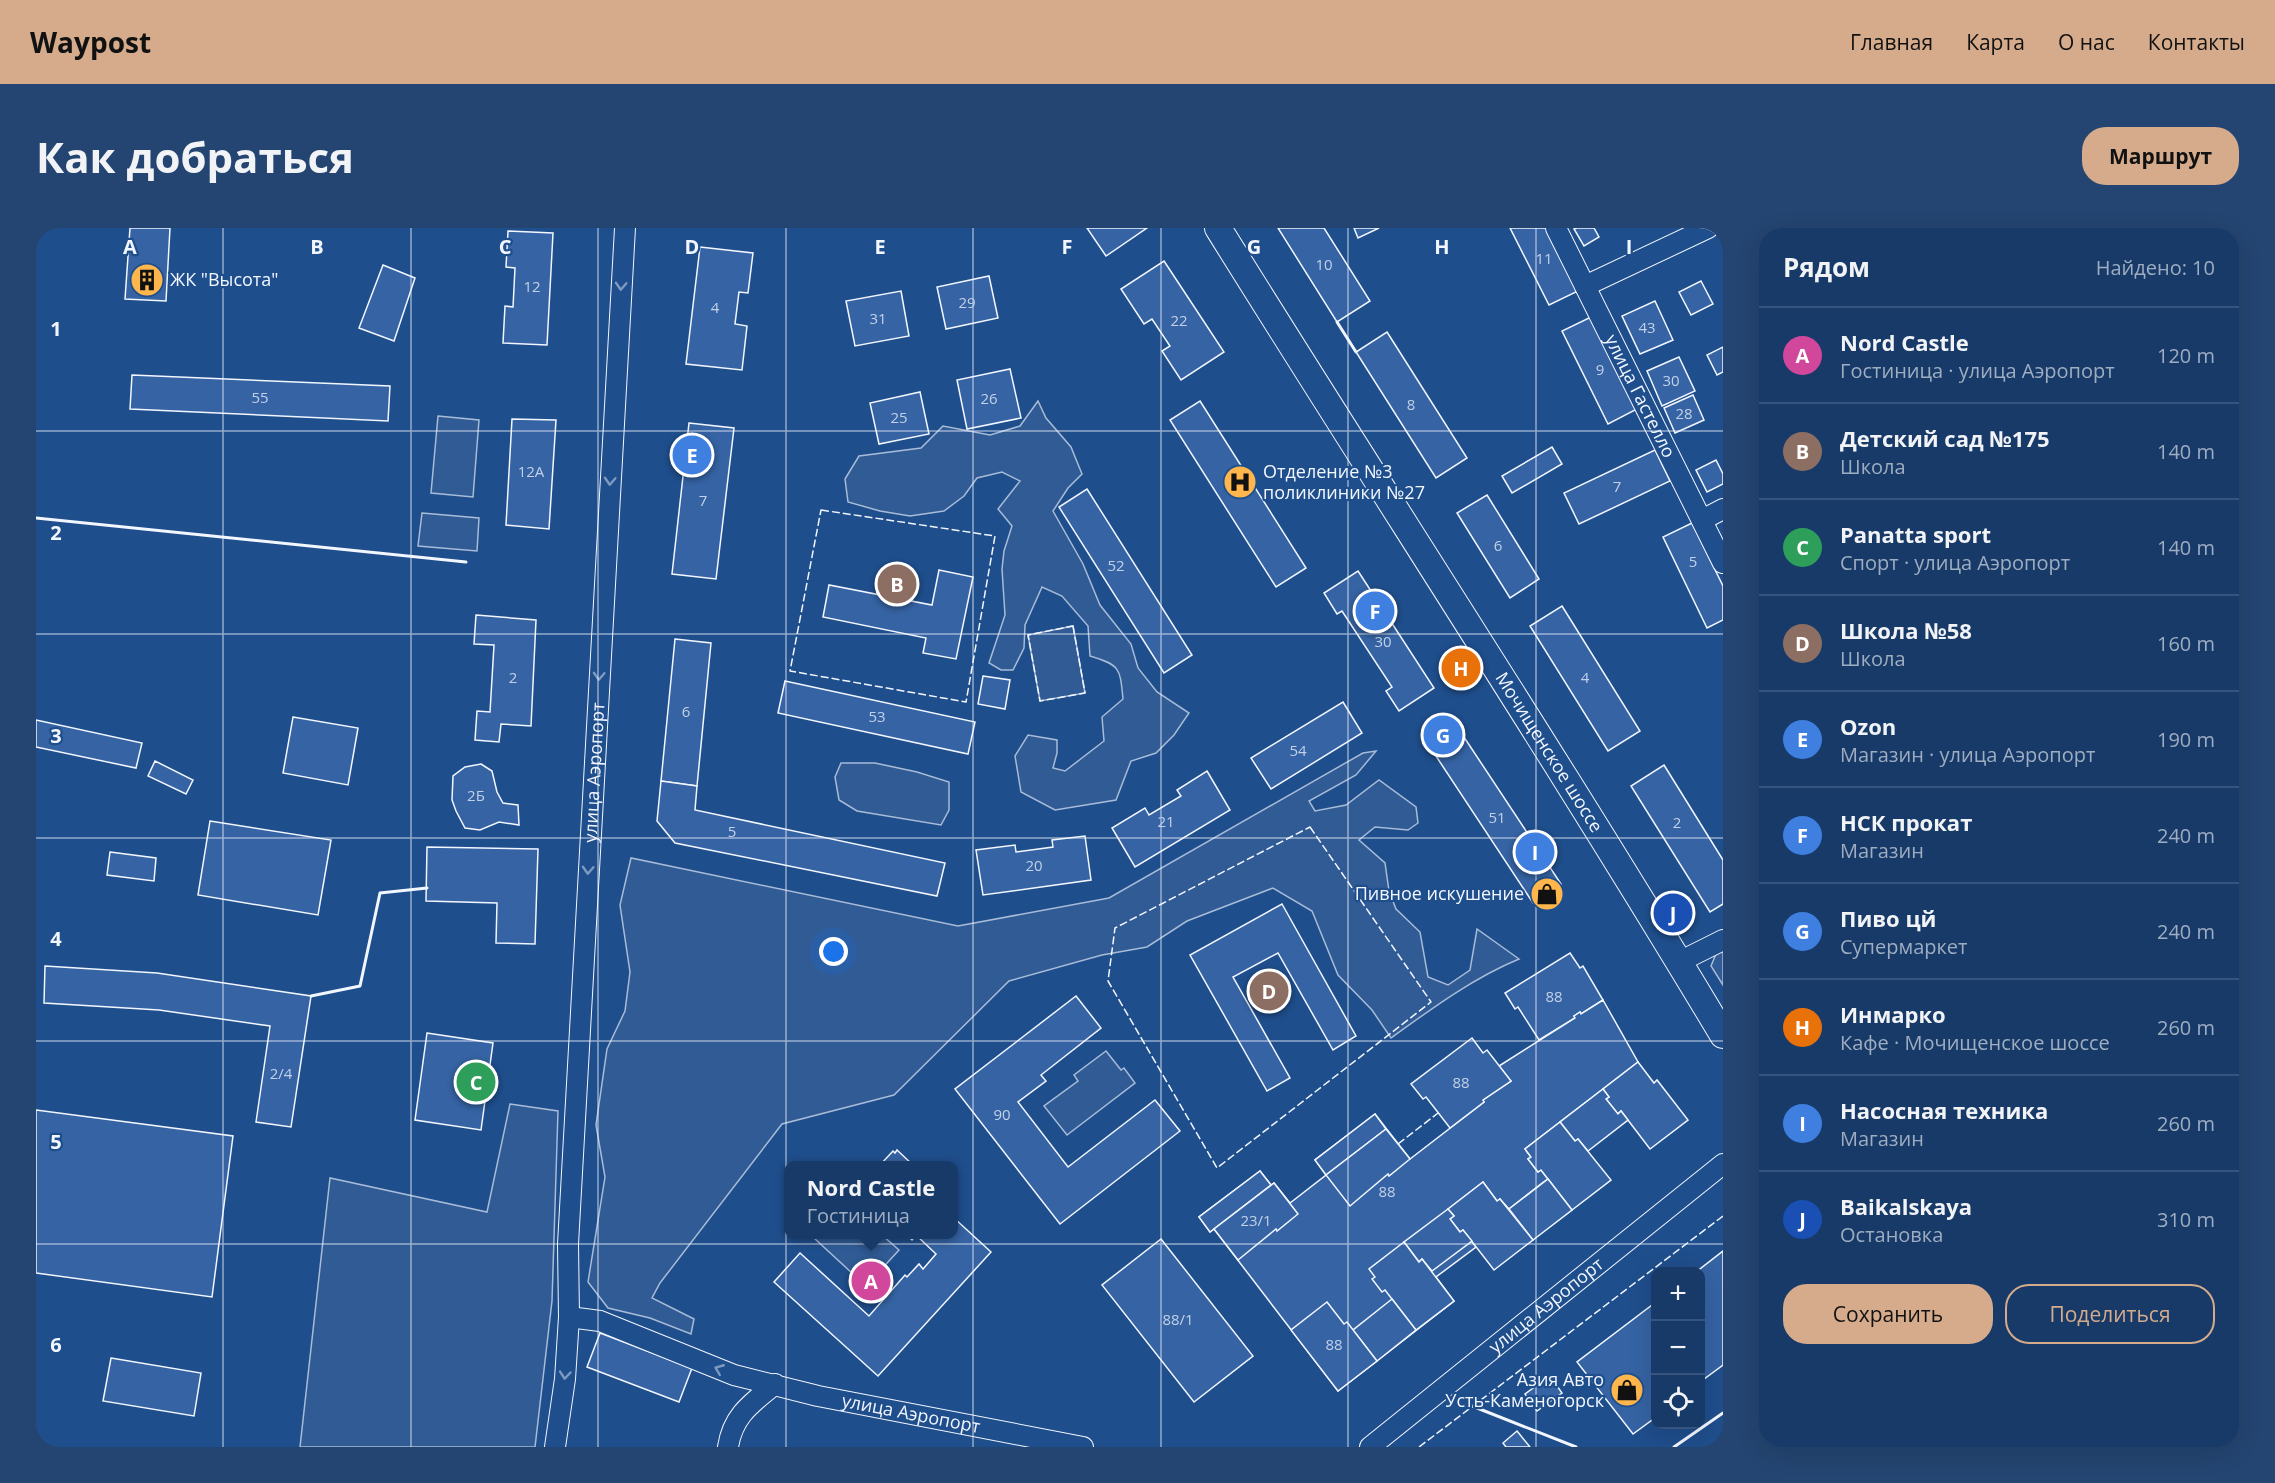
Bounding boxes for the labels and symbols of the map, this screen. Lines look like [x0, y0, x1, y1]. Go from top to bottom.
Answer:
text: A [123, 233, 137, 260]
text: B [310, 233, 324, 260]
text: C [499, 233, 512, 260]
text: D [685, 233, 699, 260]
text: E [874, 233, 886, 260]
text: F [1062, 233, 1072, 260]
text: G [1247, 233, 1261, 260]
text: H [1434, 233, 1450, 260]
text: I [1626, 233, 1632, 260]
house number: 11 [1535, 248, 1553, 268]
house number: 10 [1315, 254, 1333, 274]
building icon: ЖК "Высота" [129, 262, 165, 298]
place label: ЖК "Высота" [170, 267, 279, 291]
house number: 12 [523, 276, 541, 296]
one-way arrow [615, 282, 628, 291]
house number: 29 [958, 292, 976, 312]
house number: 4 [711, 297, 720, 317]
house number: 31 [869, 308, 887, 328]
house number: 22 [1170, 310, 1188, 330]
text: 1 [50, 315, 62, 342]
house number: 43 [1638, 317, 1656, 337]
street label: улица Гастелло [1600, 330, 1682, 462]
house number: 9 [1596, 359, 1604, 379]
house number: 30 [1662, 370, 1680, 390]
house number: 55 [251, 387, 269, 407]
house number: 26 [980, 388, 998, 408]
house number: 8 [1407, 394, 1415, 414]
house number: 28 [1675, 403, 1693, 423]
house number: 25 [890, 407, 908, 427]
pin: E [672, 432, 712, 478]
place label: Отделение №3 поликлиники №27 [1263, 459, 1425, 504]
house number: 12А [518, 461, 545, 481]
hospital icon: Отделение №3 поликлиники №27 [1222, 464, 1258, 500]
house number: 7 [1613, 476, 1621, 496]
one-way arrow [604, 477, 617, 486]
house number: 7 [699, 490, 707, 510]
text: 2 [50, 519, 62, 546]
house number: 6 [1494, 535, 1502, 555]
house number: 5 [1689, 551, 1697, 571]
house number: 52 [1107, 555, 1125, 575]
pin: B [878, 562, 916, 606]
pin: F [1356, 588, 1394, 634]
house number: 30 [1374, 631, 1392, 651]
pin: H [1442, 646, 1480, 690]
house number: 2 [509, 667, 517, 687]
street label: Мочищенское шоссе [1490, 667, 1609, 836]
house number: 4 [1581, 667, 1590, 687]
one-way arrow [592, 671, 605, 680]
street label: улица Аэропорт [578, 701, 609, 843]
house number: 6 [682, 701, 690, 721]
house number: 53 [868, 706, 886, 726]
pin: G [1424, 712, 1462, 758]
text: 3 [50, 722, 62, 749]
house number: 54 [1289, 740, 1307, 760]
house number: 2Б [467, 785, 485, 805]
house number: 51 [1488, 807, 1506, 827]
house number: 21 [1157, 811, 1175, 831]
house number: 2 [1673, 812, 1681, 832]
house number: 5 [728, 821, 736, 841]
pin: I [1516, 830, 1554, 874]
house number: 20 [1025, 855, 1043, 875]
one-way arrow [581, 866, 594, 875]
shop icon: Пивное искушение [1529, 876, 1565, 912]
place label: Пивное искушение [1355, 881, 1524, 905]
pin: J [1654, 890, 1692, 936]
text: 4 [50, 925, 62, 952]
your location [819, 937, 848, 966]
pin: D [1250, 968, 1288, 1014]
house number: 88 [1545, 986, 1563, 1006]
pin: C [456, 1060, 496, 1104]
house number: 2/4 [270, 1063, 293, 1083]
house number: 88 [1452, 1072, 1470, 1092]
house number: 90 [993, 1104, 1011, 1124]
text: 5 [50, 1128, 62, 1155]
house number: 88 [1378, 1181, 1396, 1201]
house number: 23/1 [1240, 1210, 1272, 1230]
street label: улица Аэропорт [1483, 1251, 1608, 1358]
pin: A [852, 1258, 890, 1304]
house number: 88/1 [1162, 1309, 1194, 1329]
text: 6 [50, 1331, 62, 1358]
house number: 88 [1325, 1334, 1343, 1354]
one-way arrow [714, 1363, 725, 1376]
place label: Азия Авто Усть-Каменогорск [1445, 1367, 1605, 1412]
one-way arrow [559, 1371, 572, 1380]
shop icon: Азия Авто Усть-Каменогорск [1609, 1372, 1645, 1408]
street label: улица Аэропорт [840, 1388, 983, 1438]

